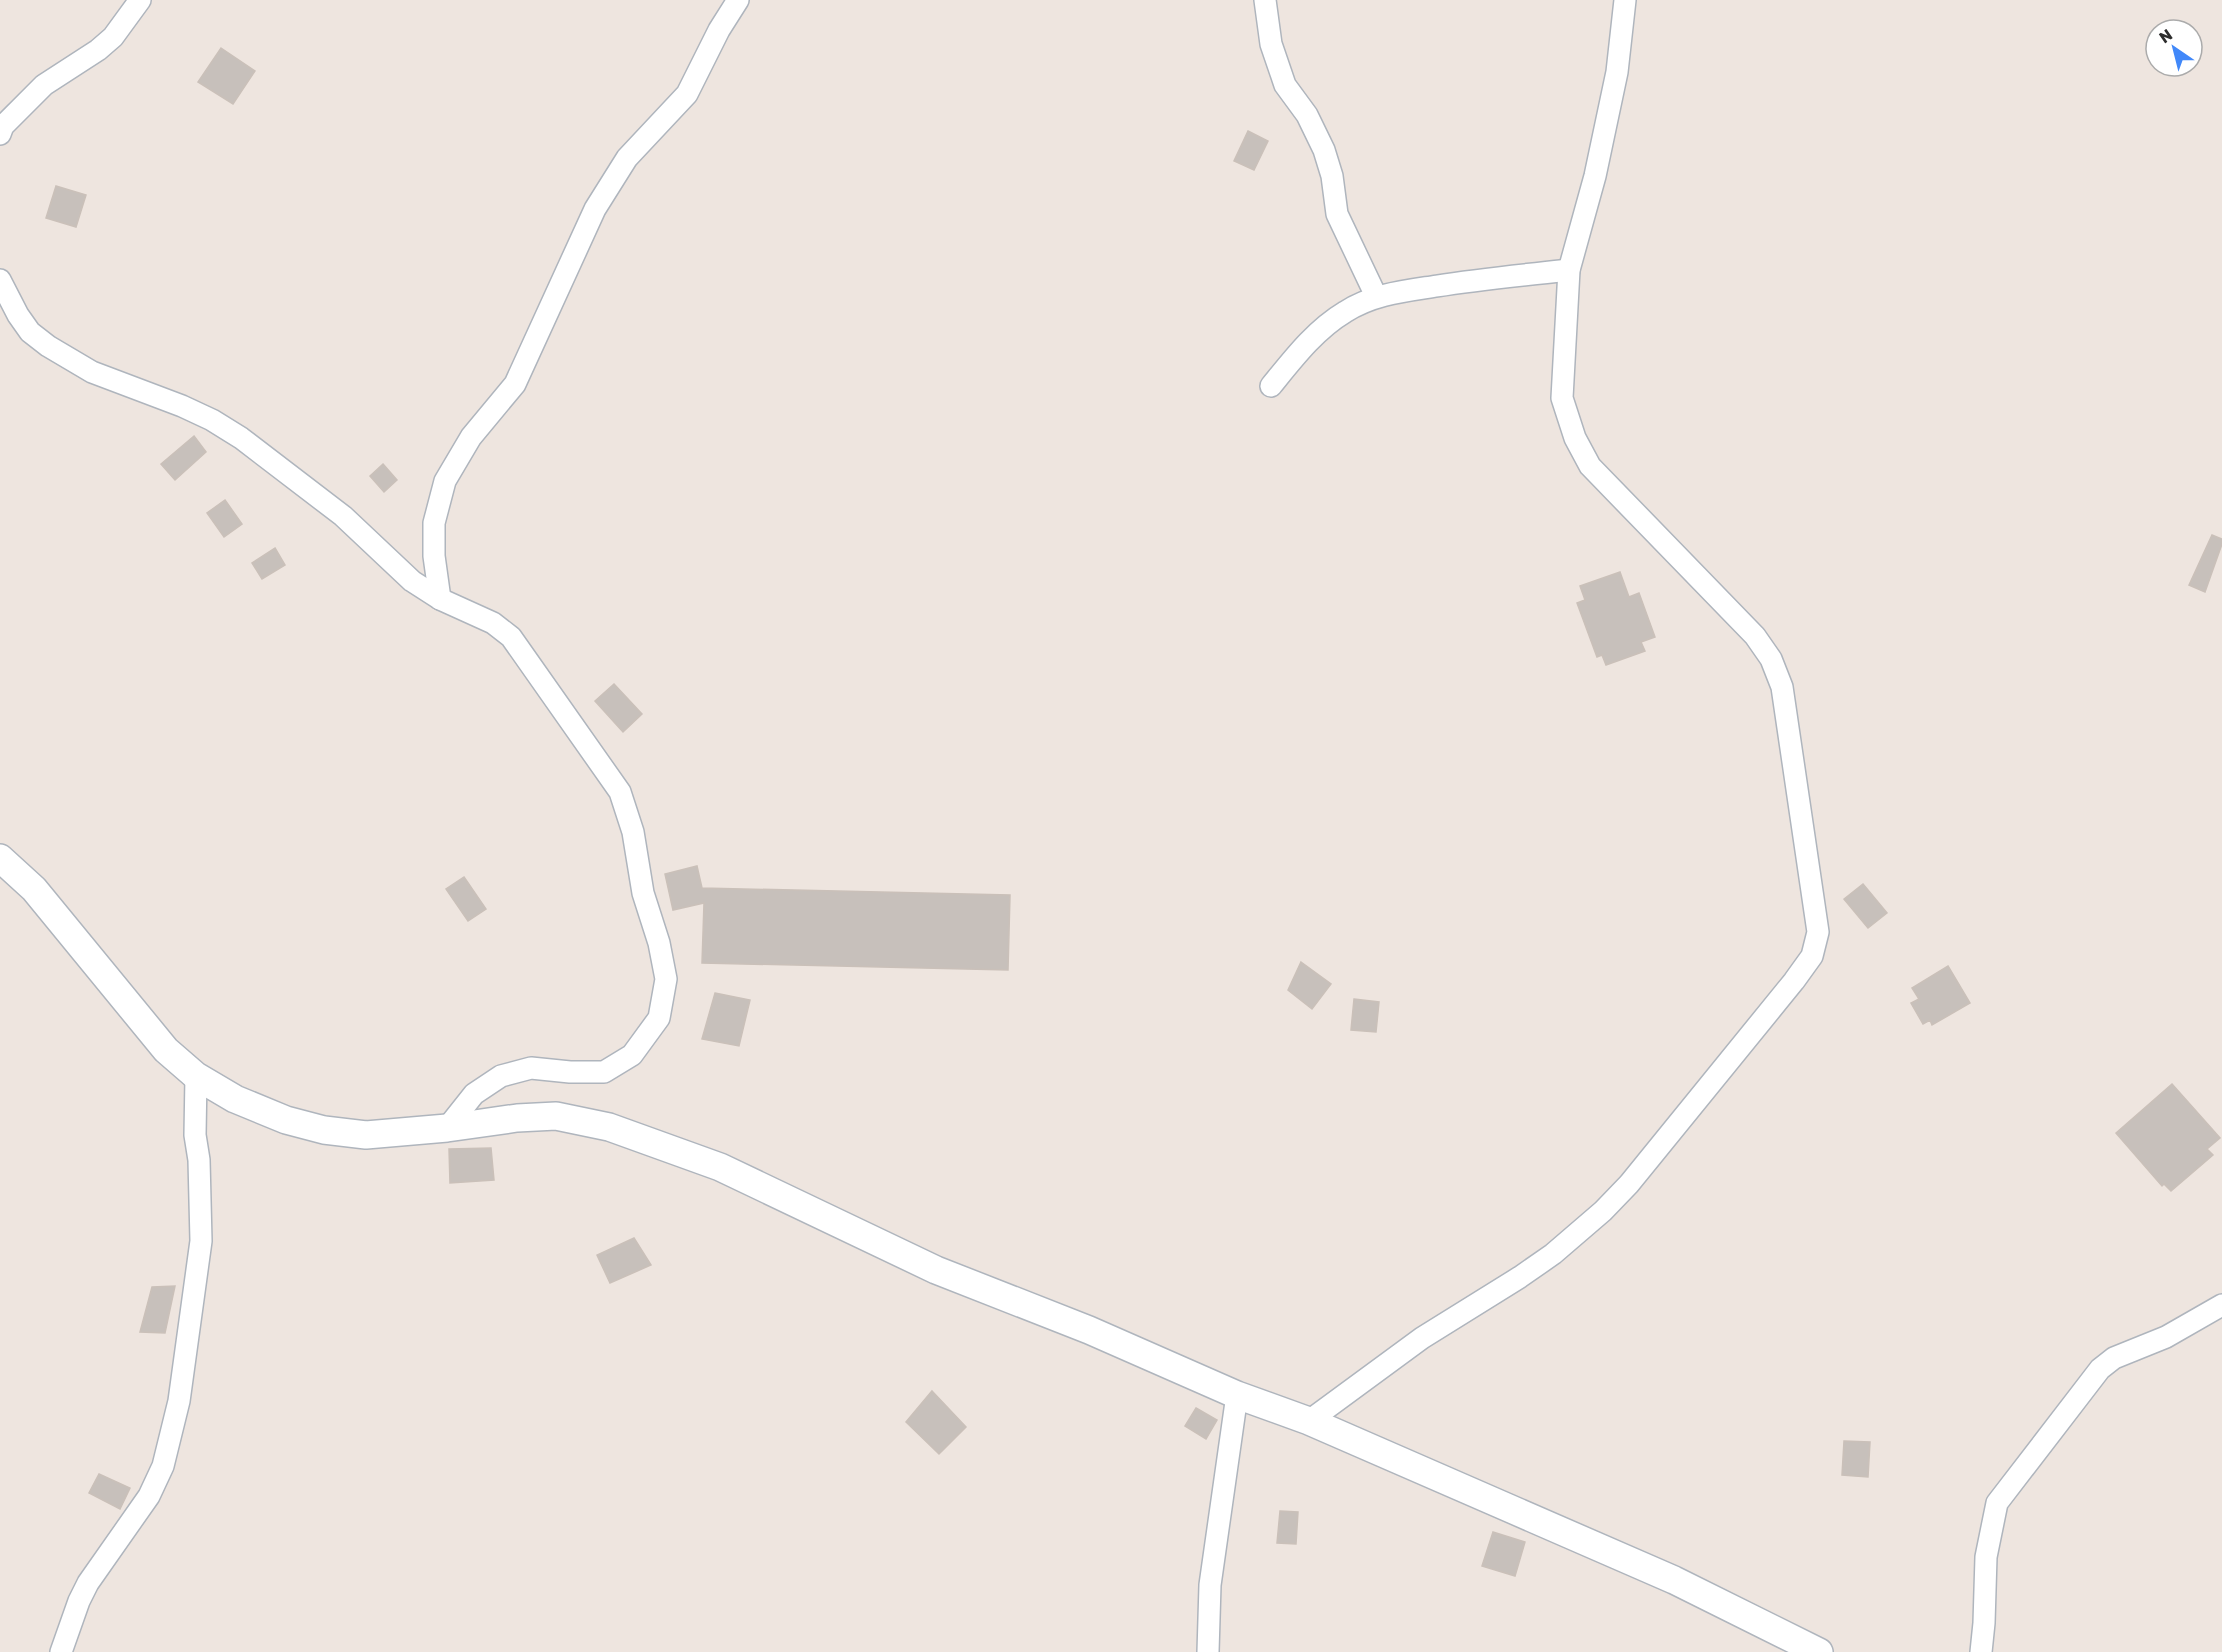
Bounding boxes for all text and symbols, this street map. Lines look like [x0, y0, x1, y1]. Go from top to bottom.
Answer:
north arrow [2144, 18, 2204, 78]
text: N [2156, 25, 2176, 47]

